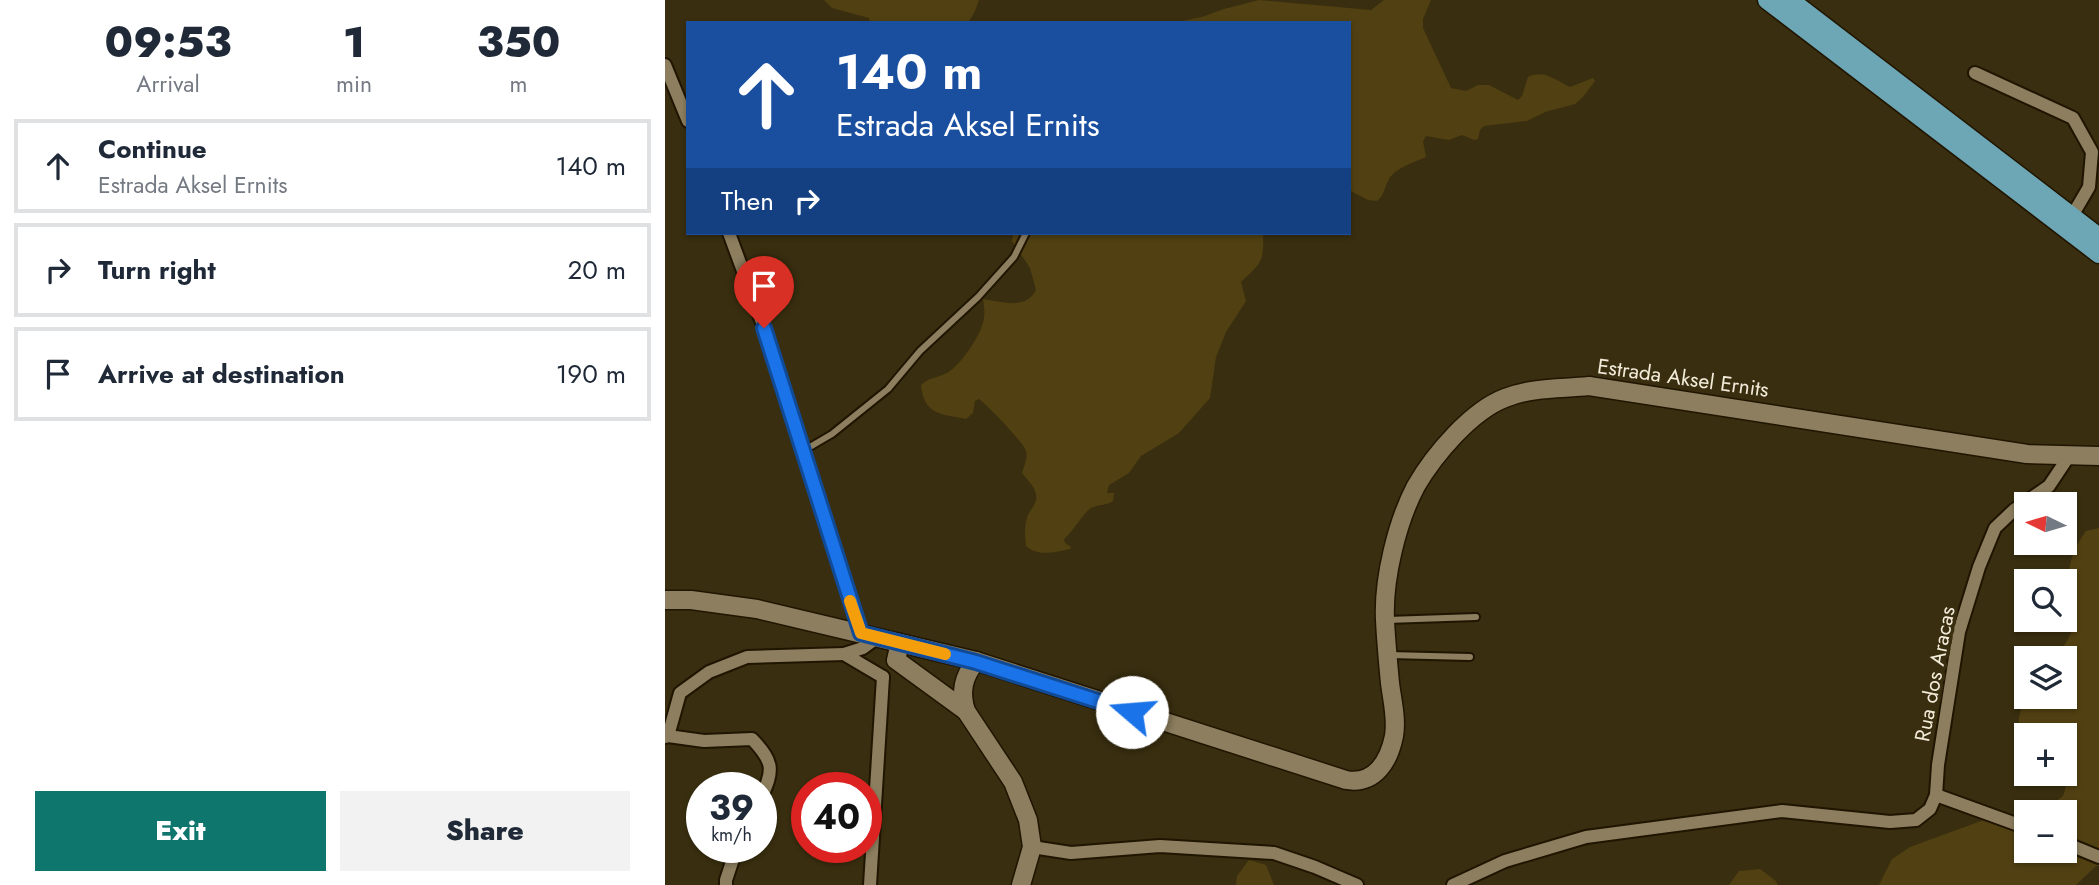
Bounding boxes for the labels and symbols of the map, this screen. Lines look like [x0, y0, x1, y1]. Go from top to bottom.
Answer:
pin [734, 256, 794, 328]
street label: Estrada Aksel Ernits [1595, 351, 1771, 405]
north arrow [2014, 492, 2077, 555]
street label: Rua dos Aracas [1907, 604, 1963, 744]
position arrow [1095, 675, 1169, 749]
speed limit sign: 40 [791, 772, 882, 863]

